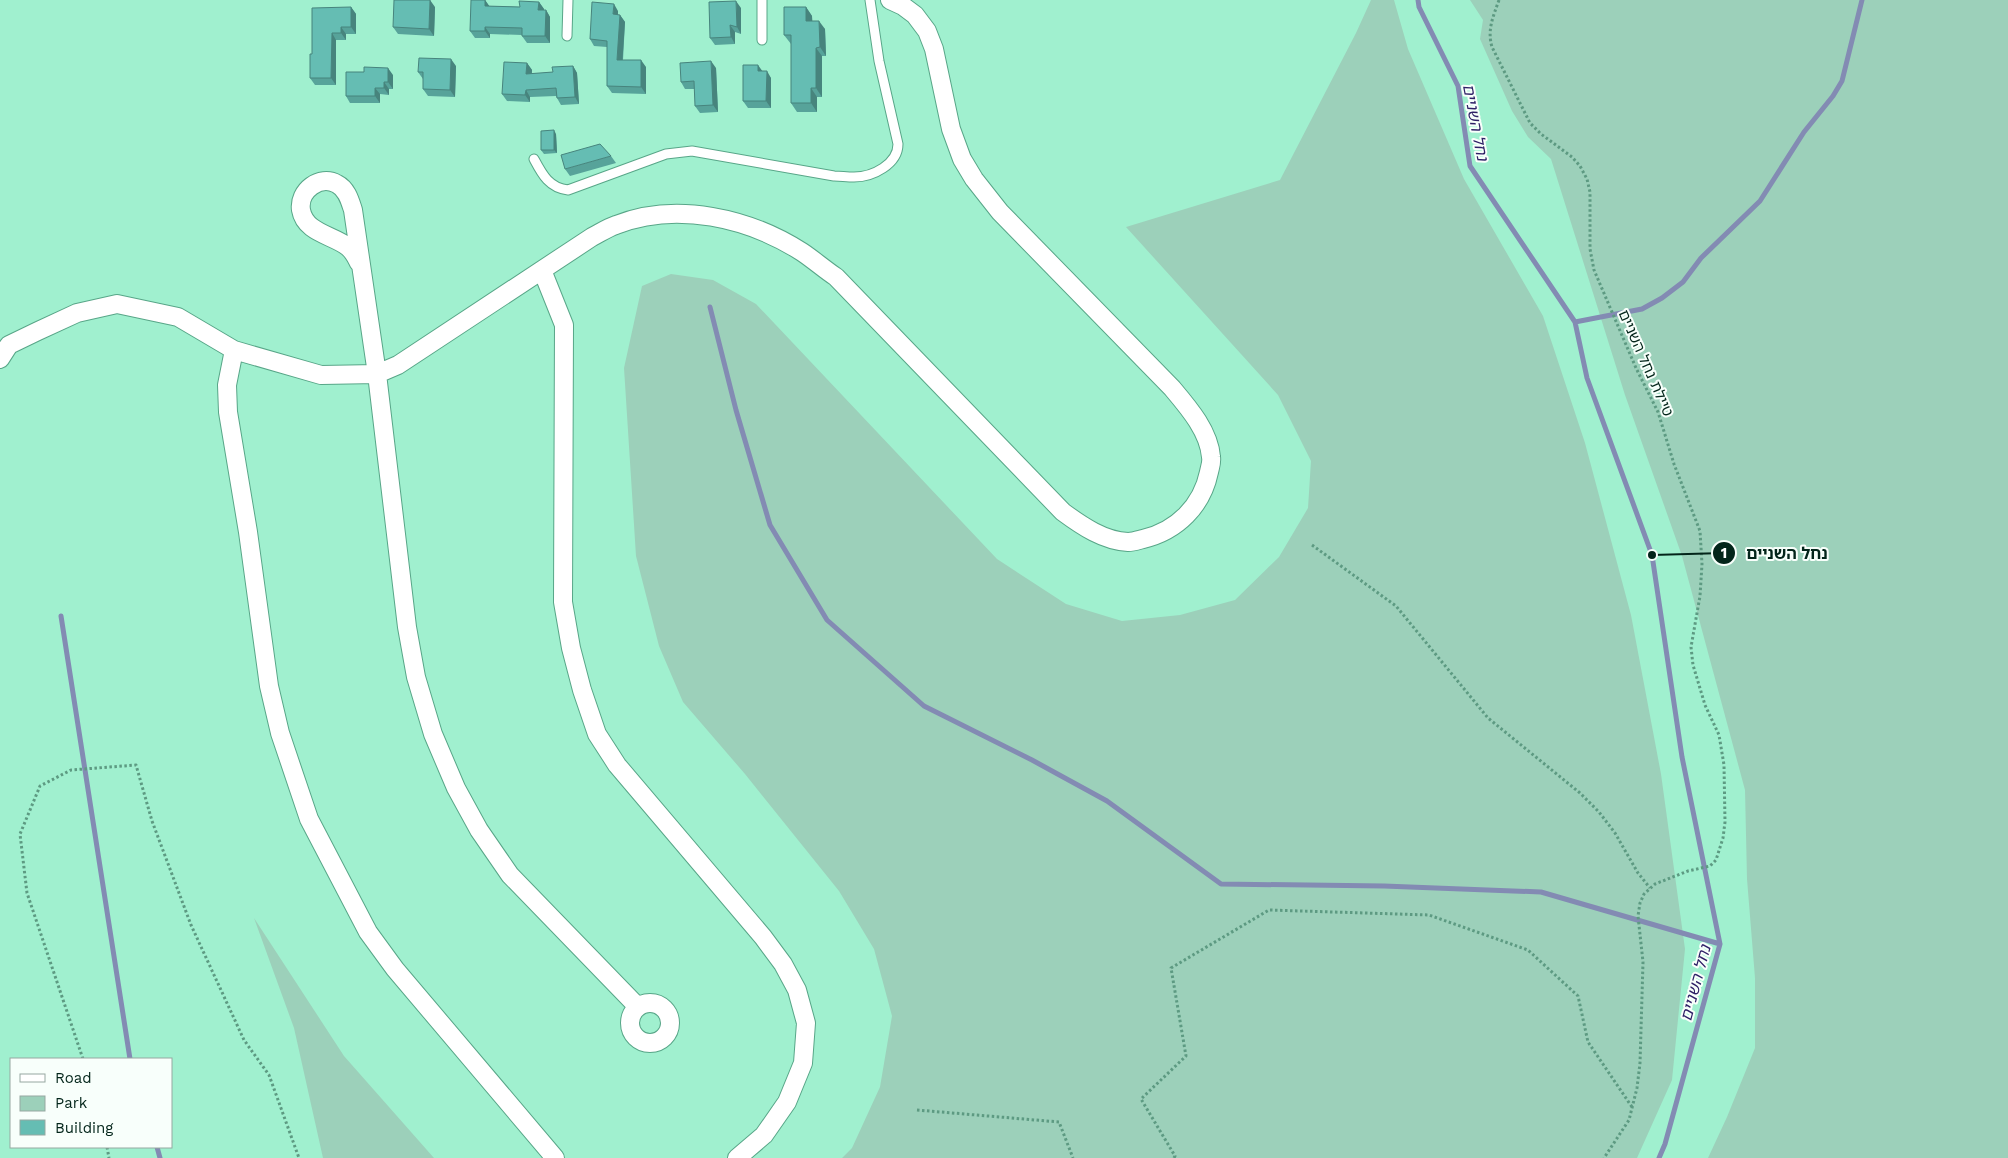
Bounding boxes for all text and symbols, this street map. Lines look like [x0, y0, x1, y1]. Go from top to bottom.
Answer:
water label: נחל השניים [1459, 82, 1492, 163]
street label: טיילת נחל השניים [1614, 307, 1678, 419]
callout: נחל השניים [1711, 538, 1838, 569]
text: 1 [1721, 544, 1727, 562]
text: נחל השניים [1746, 544, 1828, 563]
water label: נחל השניים [1676, 942, 1715, 1023]
legend [10, 1058, 172, 1148]
text: Road [55, 1069, 92, 1087]
text: Park [55, 1094, 88, 1112]
text: Building [55, 1119, 113, 1137]

